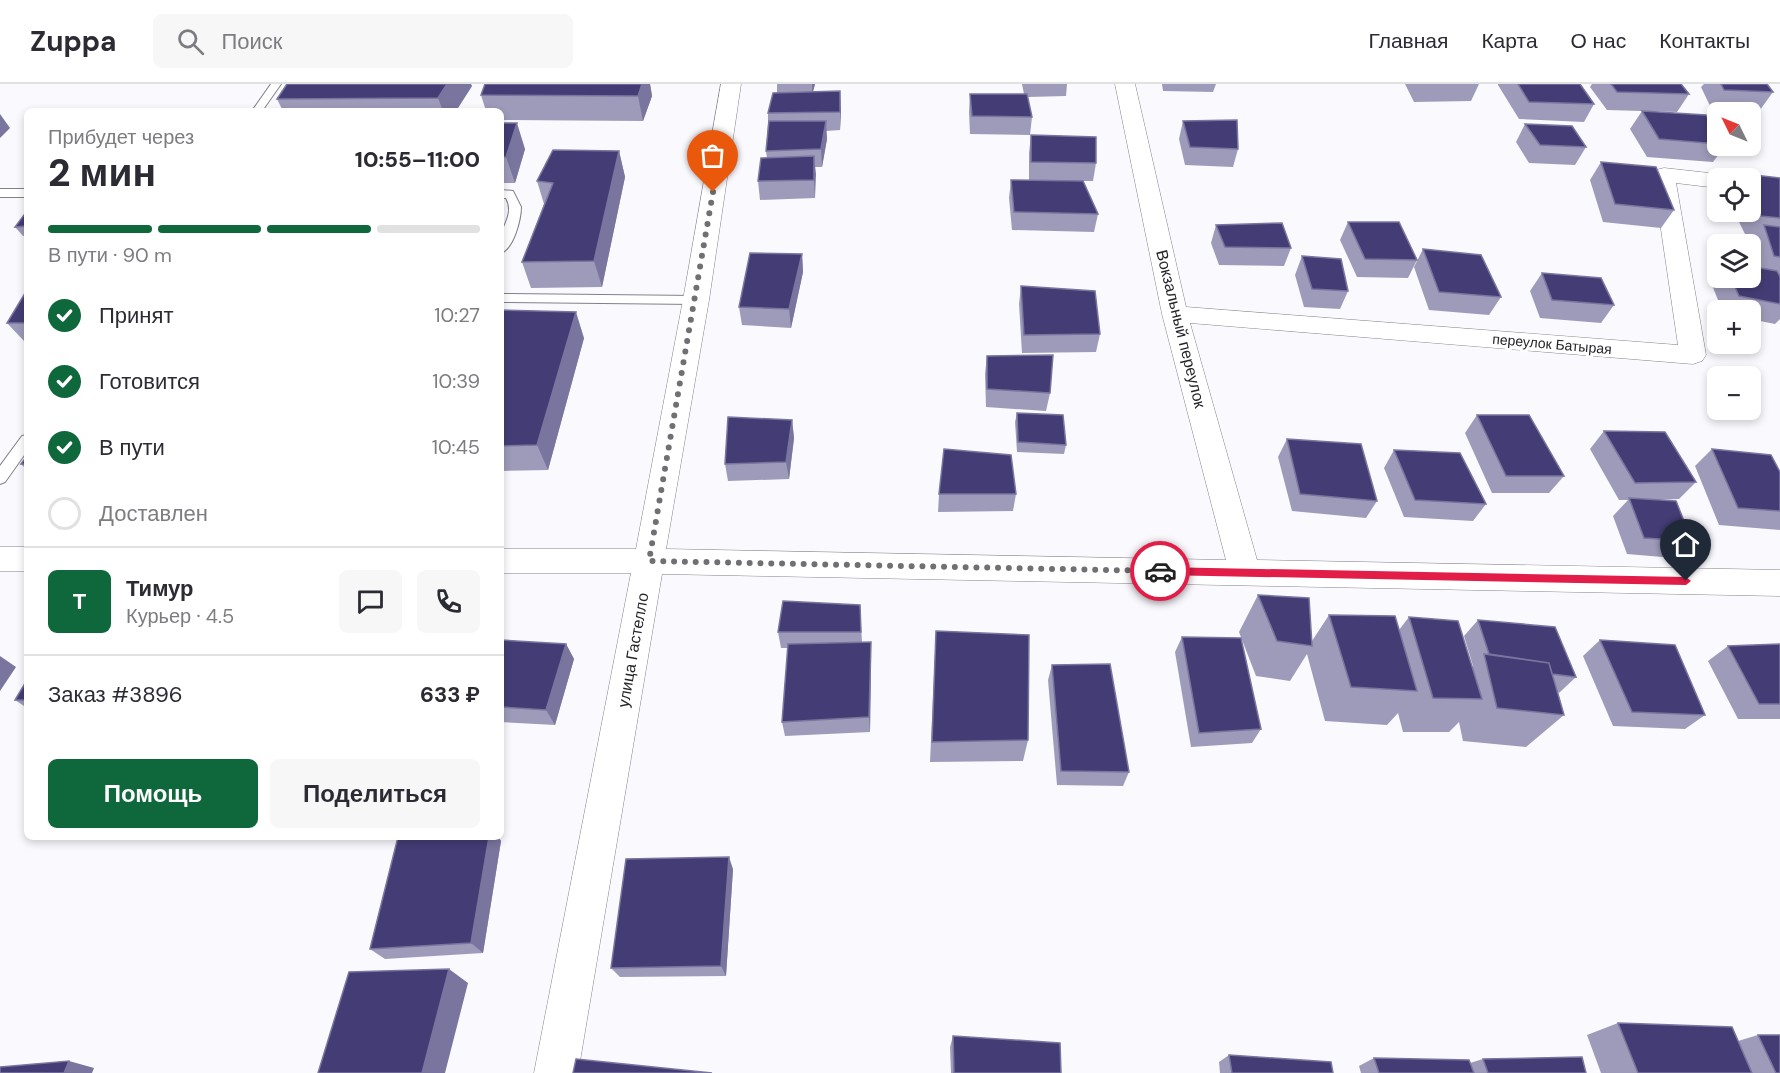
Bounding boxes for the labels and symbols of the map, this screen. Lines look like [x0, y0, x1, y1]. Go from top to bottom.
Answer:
north arrow [1707, 102, 1761, 156]
pin [687, 130, 738, 192]
street label: Вокзальный переулок [1151, 248, 1211, 411]
street label: переулок Батырая [1492, 330, 1612, 358]
pin [1660, 519, 1711, 581]
courier [1130, 541, 1190, 601]
street label: улица Гастелло [613, 591, 653, 709]

